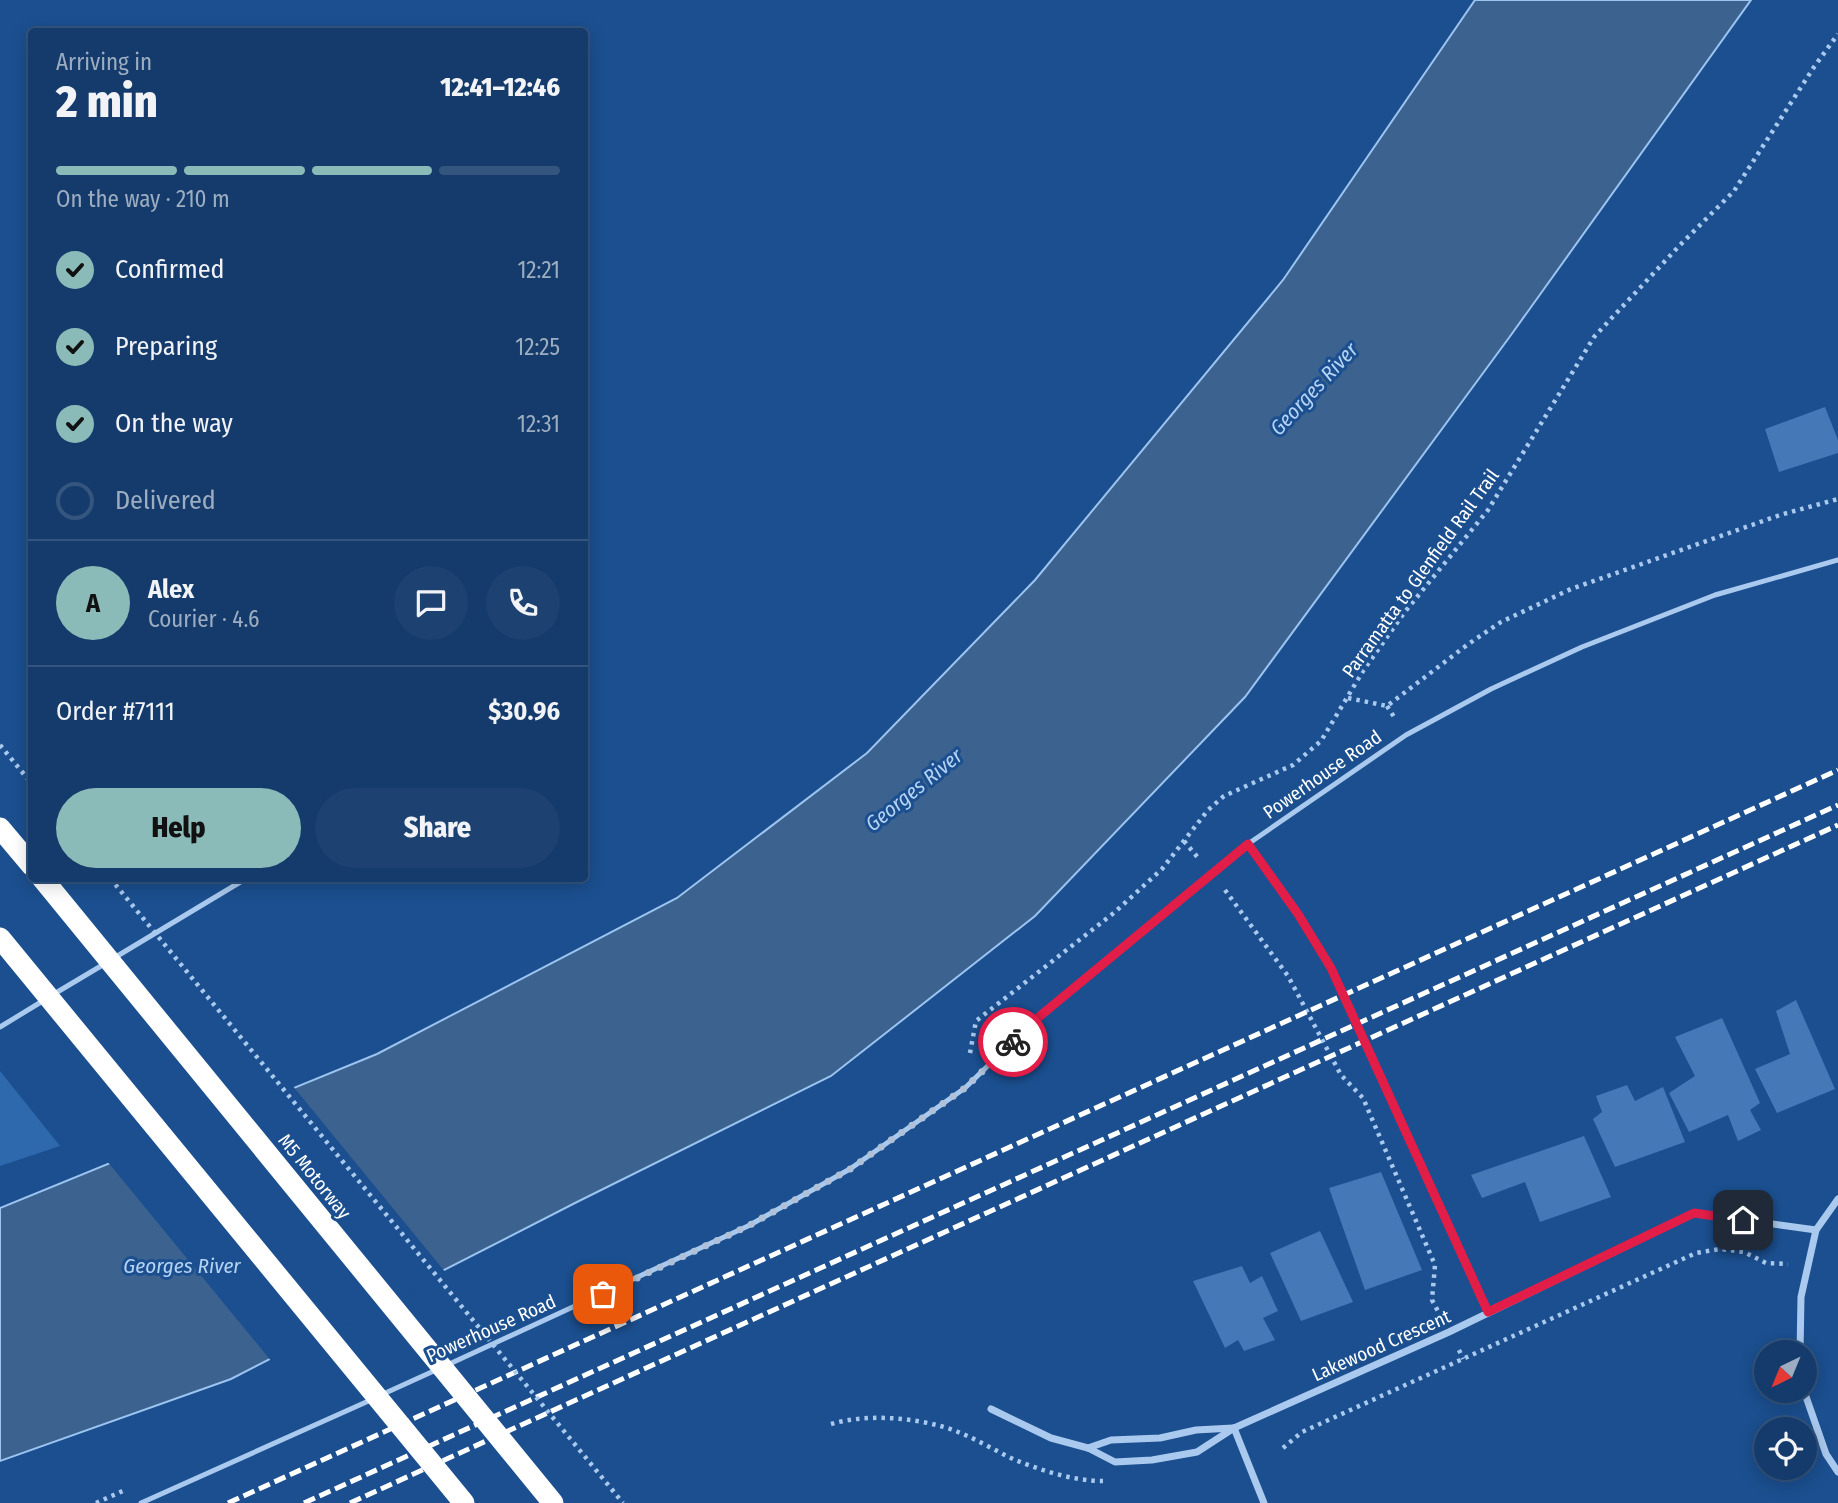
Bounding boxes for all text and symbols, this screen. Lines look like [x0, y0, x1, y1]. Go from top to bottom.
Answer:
text: Arriving in [56, 48, 152, 76]
text: 12:41–12:46 [440, 72, 560, 103]
text: 2 min [56, 74, 158, 129]
text: On the way · 210 m [56, 185, 230, 213]
icon: check [56, 251, 94, 289]
text: Confirmed [115, 254, 225, 285]
text: 12:21 [517, 256, 560, 284]
icon: check [56, 328, 94, 366]
text: Preparing [115, 331, 217, 362]
text: 12:25 [515, 333, 560, 361]
water label: Georges River [1264, 337, 1364, 441]
icon: check [56, 405, 94, 443]
text: On the way [115, 408, 233, 439]
text: 12:31 [517, 410, 560, 438]
street label: Parramatta to Glenfield Rail Trail [1337, 465, 1504, 682]
text: Delivered [115, 485, 216, 516]
button: chat [394, 566, 468, 640]
button: phone [486, 566, 560, 640]
text: Alex [148, 574, 194, 605]
text: A [86, 588, 100, 619]
text: Courier · 4.6 [148, 605, 259, 633]
text: Order #7111 [56, 696, 175, 727]
text: $30.96 [488, 696, 560, 727]
street label: Powerhouse Road [1259, 725, 1386, 824]
water label: Georges River [860, 743, 968, 837]
button: Help [56, 788, 301, 868]
button: Share [315, 788, 560, 868]
courier [978, 1007, 1048, 1077]
icon: bike [994, 1023, 1032, 1061]
street label: M5 Motorway [273, 1129, 356, 1224]
pin [1713, 1190, 1773, 1250]
icon: home [1724, 1201, 1762, 1239]
water label: Georges River [123, 1253, 241, 1279]
pin [573, 1264, 633, 1324]
icon: bag [584, 1275, 622, 1313]
street label: Powerhouse Road [423, 1290, 559, 1367]
street label: Lakewood Crescent [1308, 1304, 1455, 1386]
north arrow [1754, 1340, 1816, 1404]
map controls [1754, 1340, 1817, 1480]
button: locate [1754, 1417, 1817, 1480]

